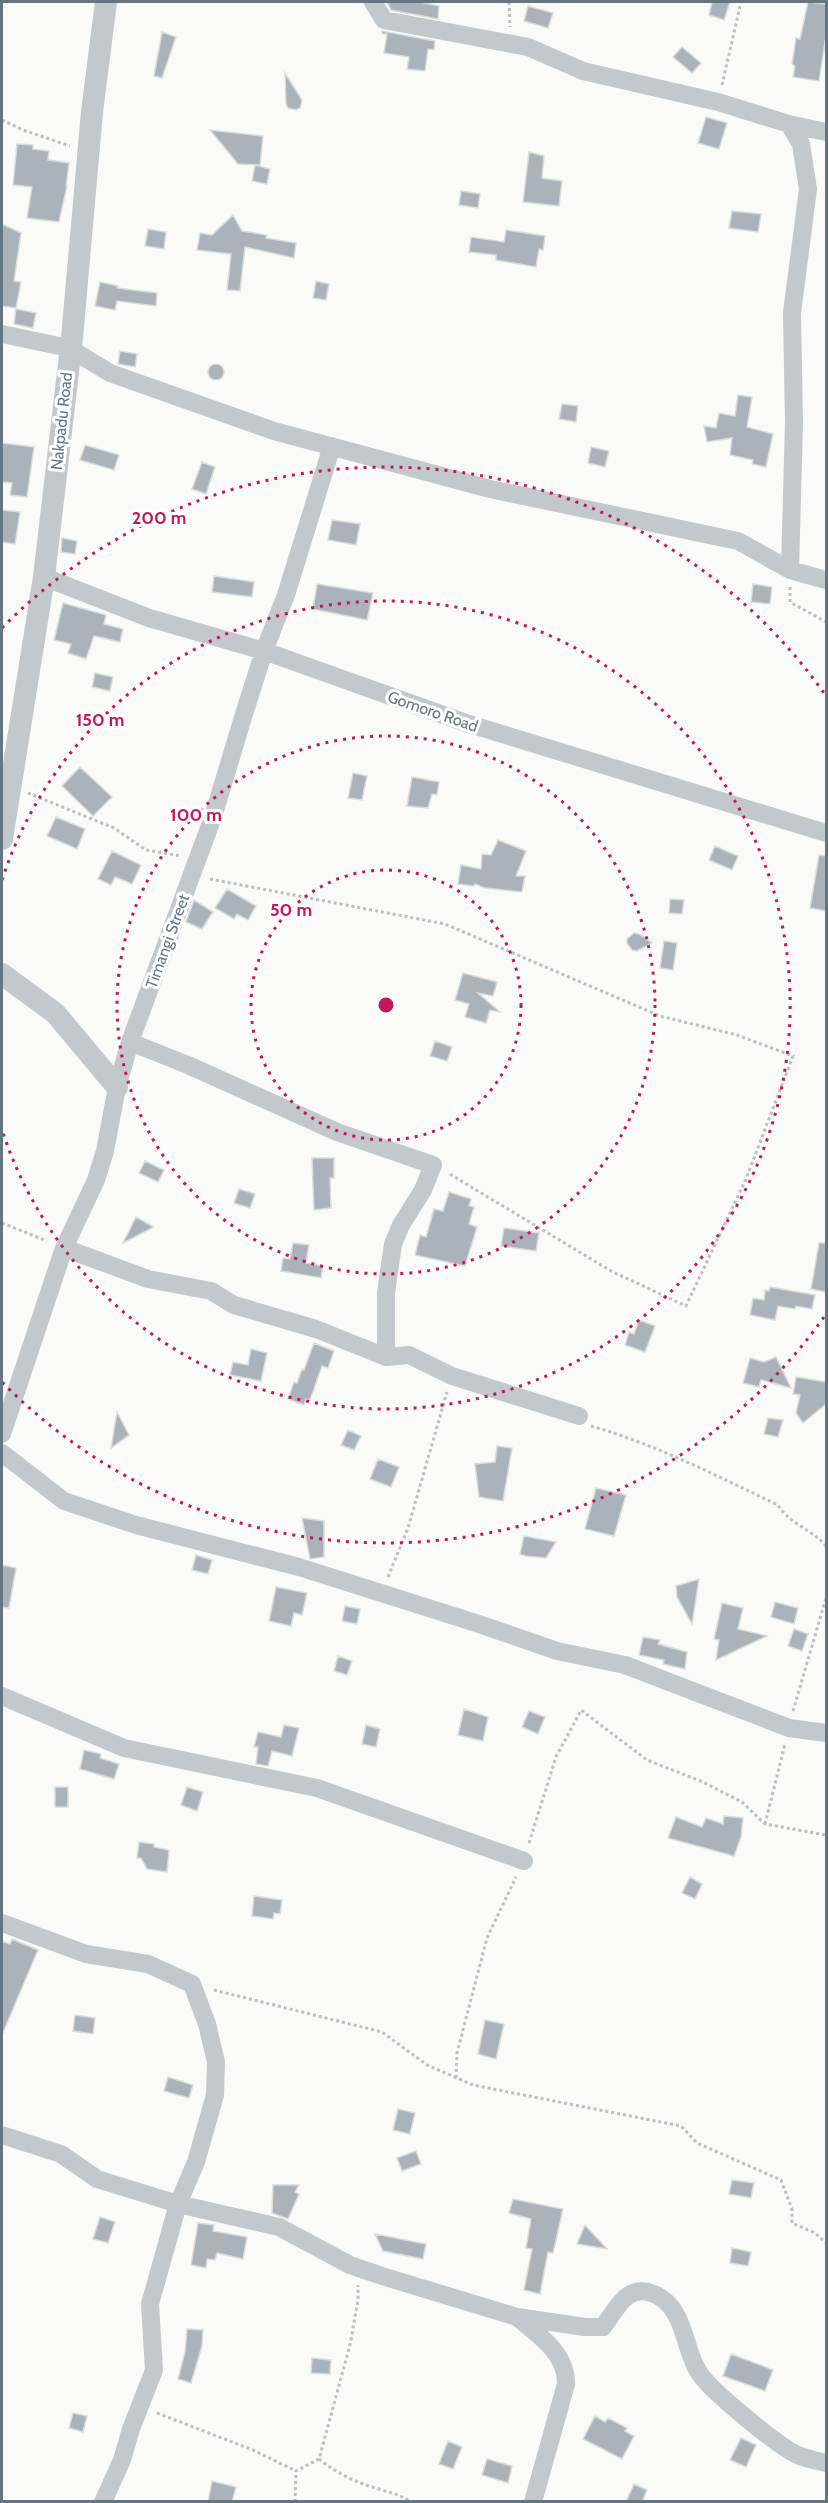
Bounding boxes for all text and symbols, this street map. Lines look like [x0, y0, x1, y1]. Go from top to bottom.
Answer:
street label: Nakpadu Road [47, 371, 76, 471]
text: 200 m [132, 507, 186, 529]
street label: Gomoro Road [385, 687, 480, 736]
text: 150 m [76, 709, 124, 731]
text: 100 m [170, 804, 222, 826]
street label: Timangi Street [142, 891, 194, 991]
text: 50 m [270, 899, 312, 921]
centre of rings [376, 995, 396, 1015]

